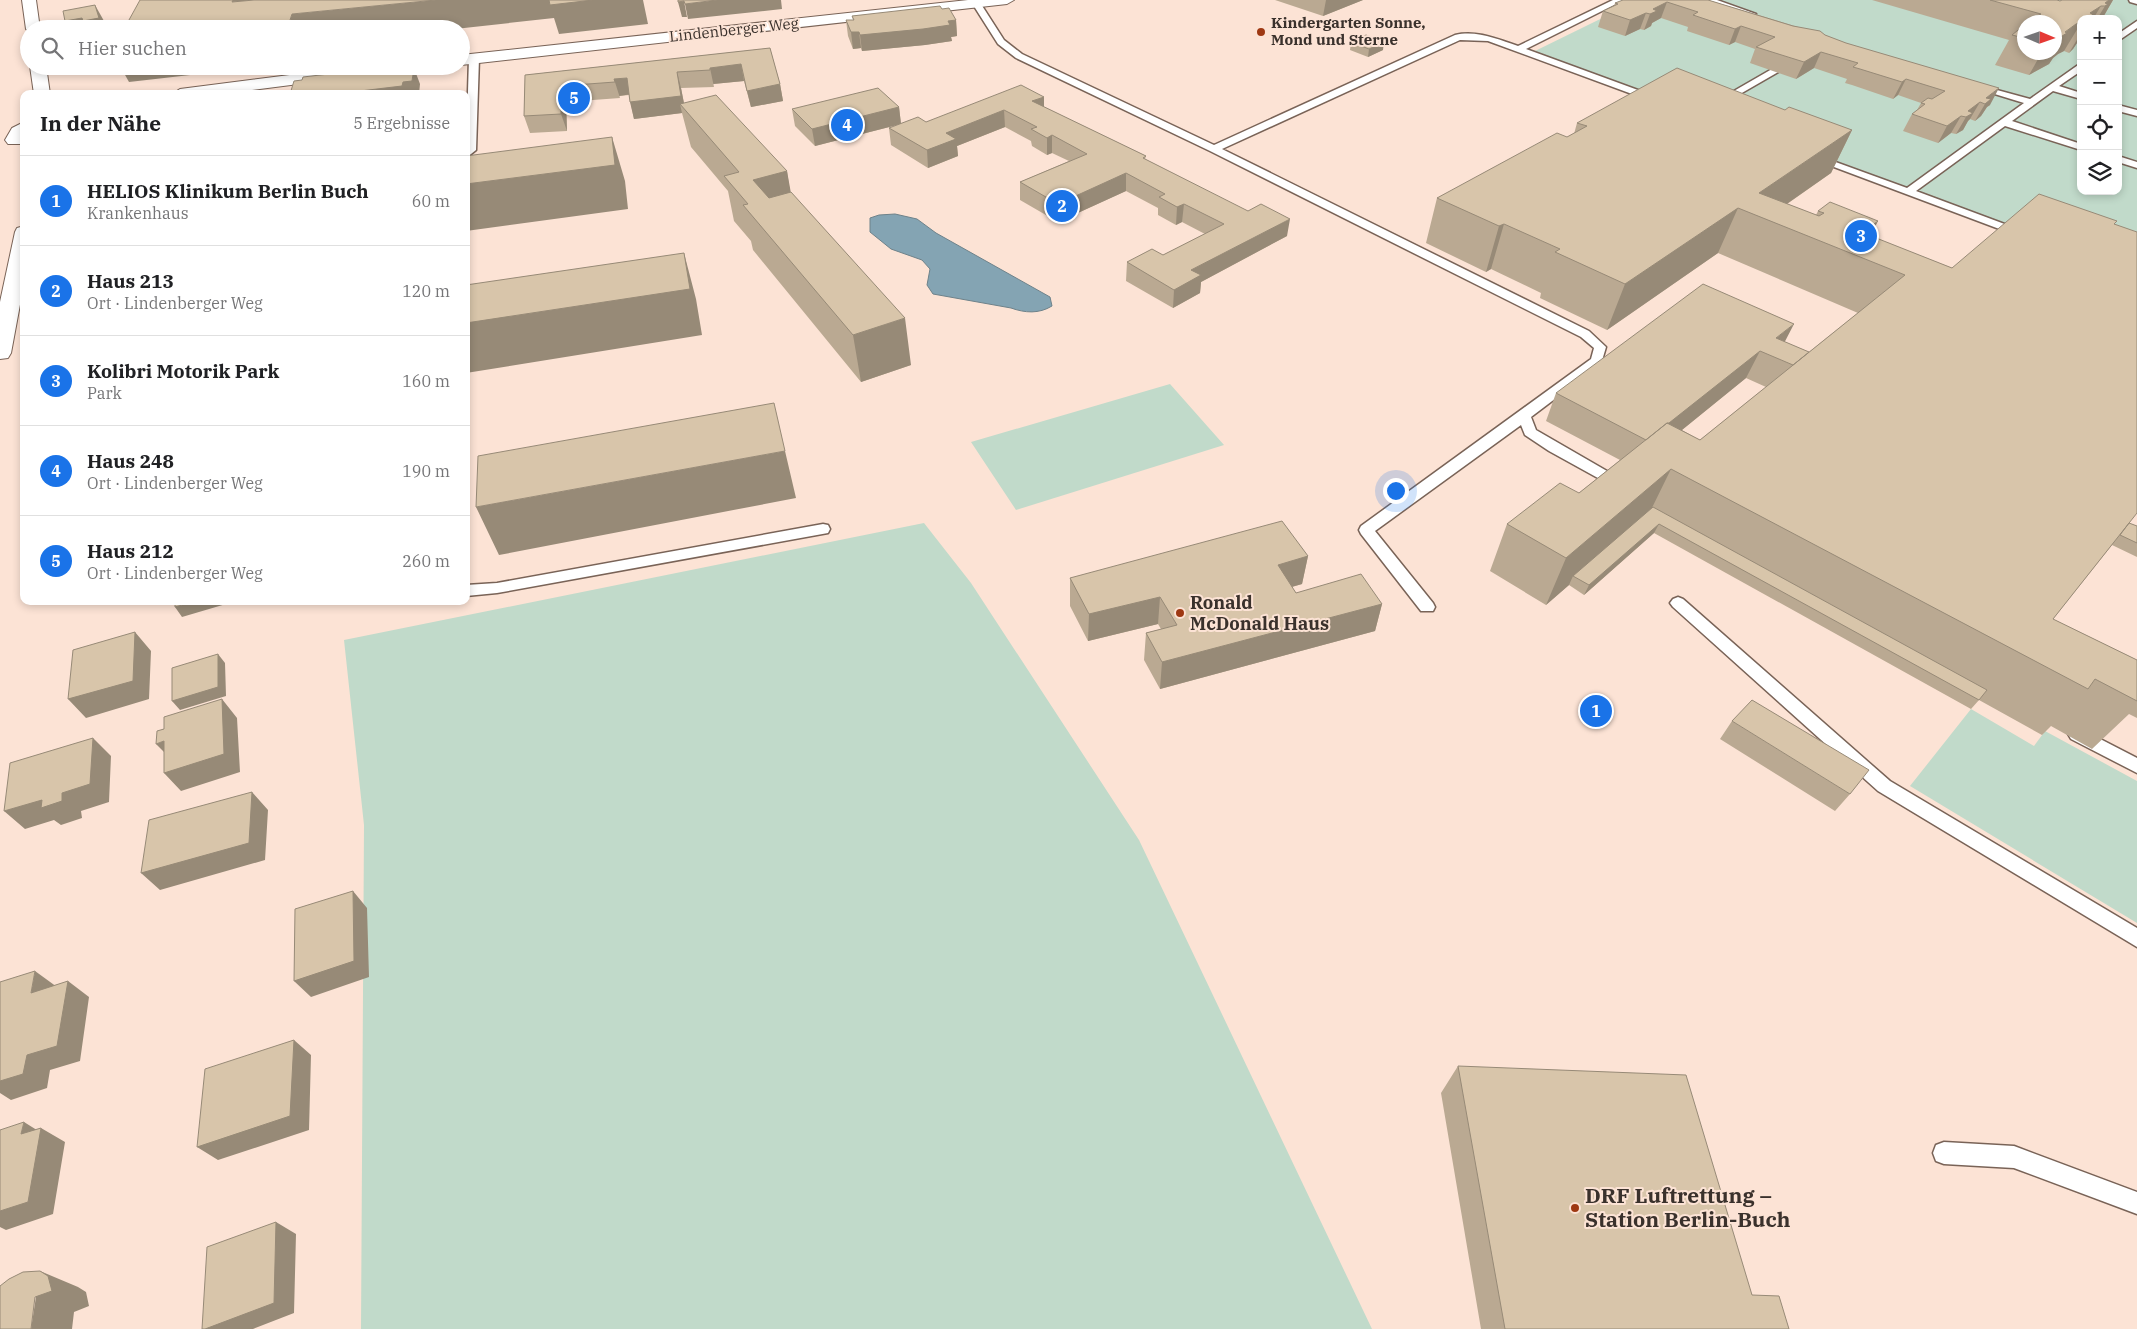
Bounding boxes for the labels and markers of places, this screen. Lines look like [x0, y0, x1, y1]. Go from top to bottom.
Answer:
place label: Kindergarten Sonne, Mond und Sterne [1271, 13, 1425, 49]
marker: Kindergarten Sonne, Mond und Sterne [1255, 26, 1267, 38]
pin: 5 [558, 79, 590, 117]
pin: 4 [831, 106, 863, 144]
pin: 2 [1046, 187, 1078, 225]
pin: 3 [1845, 217, 1877, 255]
place label: Ronald McDonald Haus [1190, 591, 1329, 635]
marker: Ronald McDonald Haus [1174, 607, 1186, 619]
pin: 1 [1580, 692, 1612, 730]
place label: DRF Luftrettung – Station Berlin-Buch [1585, 1181, 1791, 1233]
marker: DRF Luftrettung – Station Berlin-Buch [1569, 1202, 1581, 1214]

